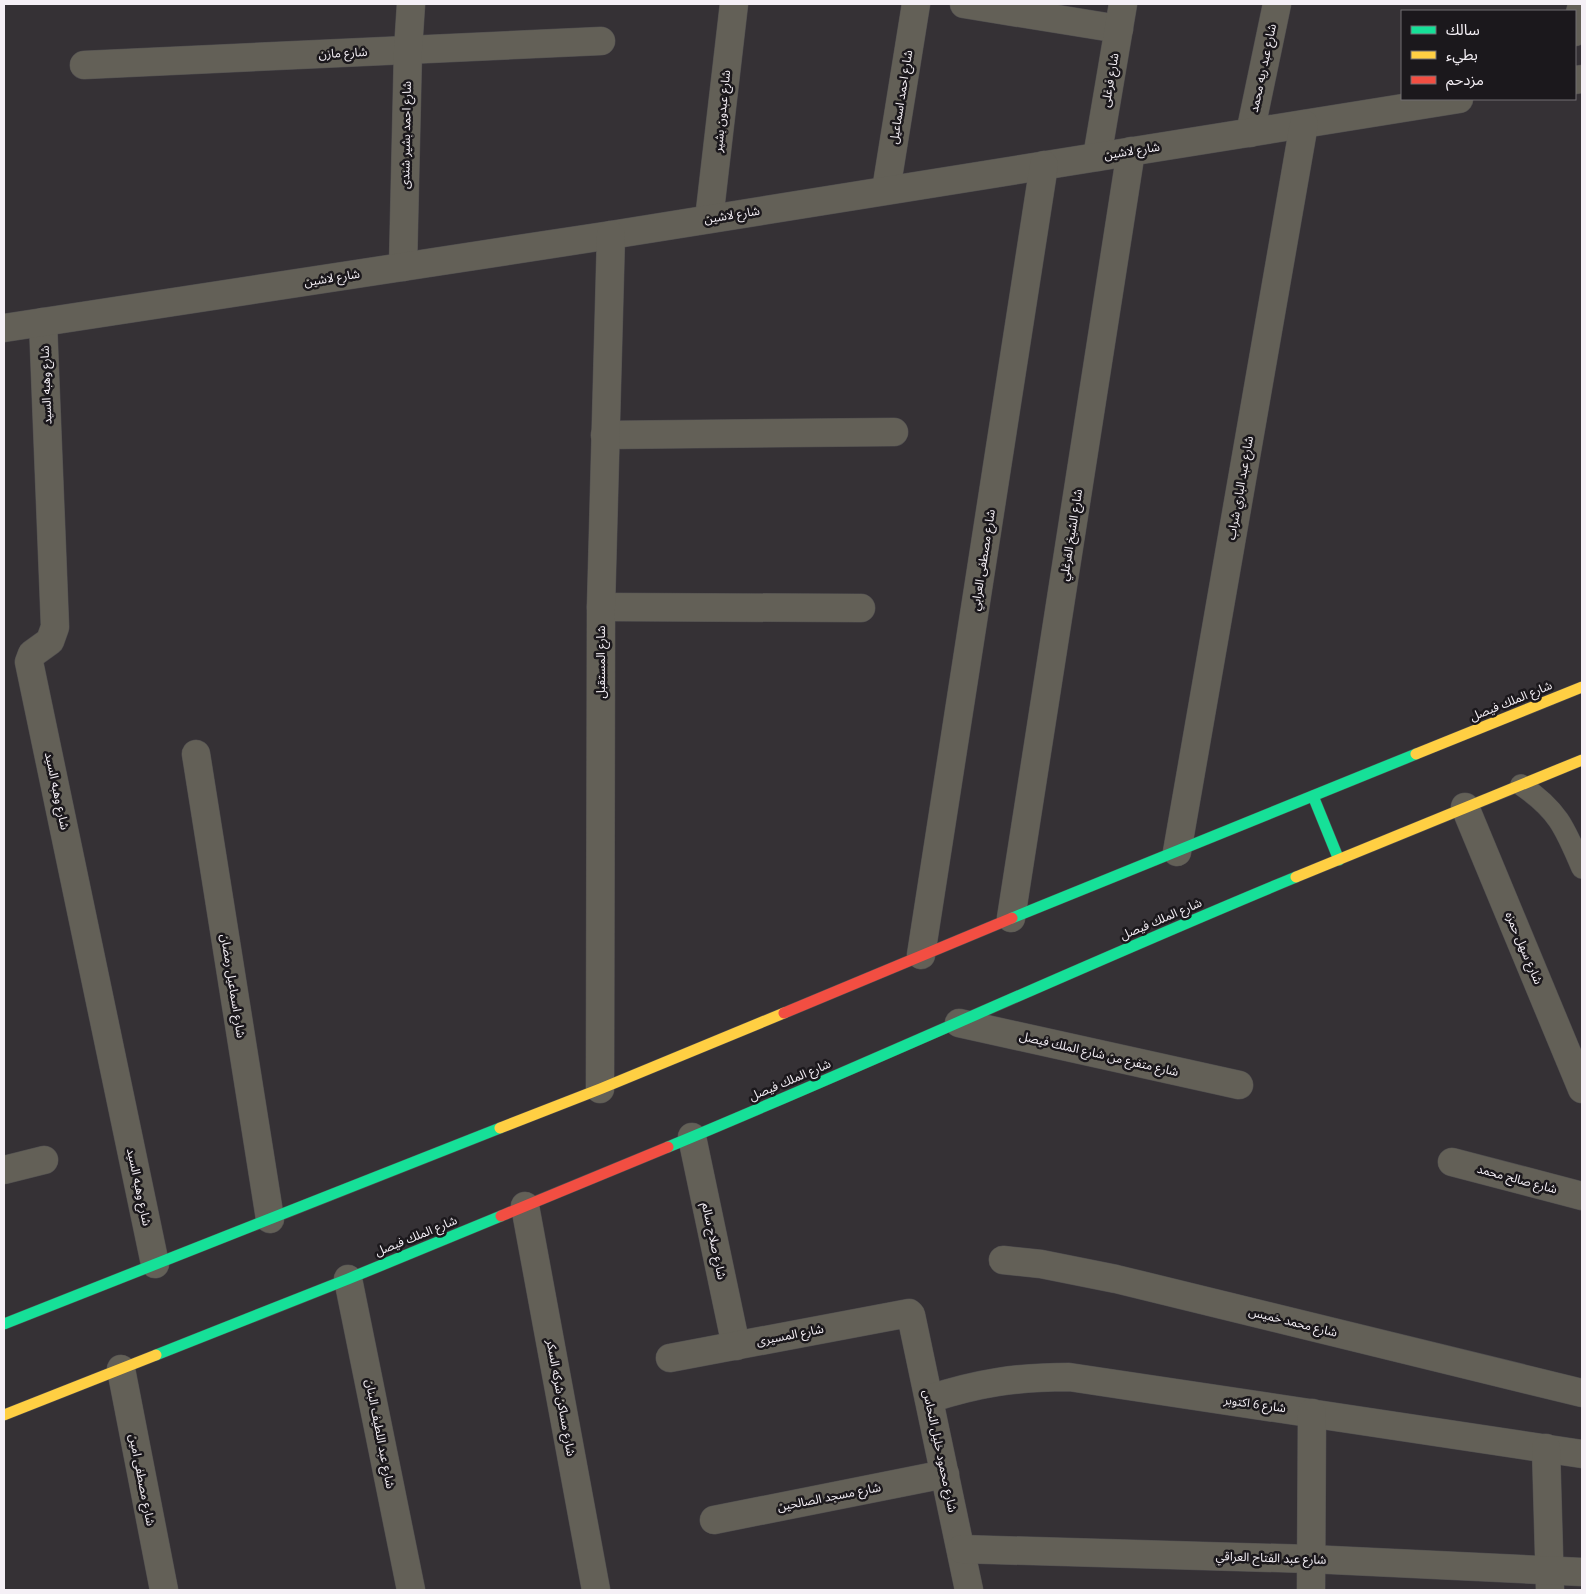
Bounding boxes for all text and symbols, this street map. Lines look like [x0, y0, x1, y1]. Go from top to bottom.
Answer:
legend [1401, 10, 1576, 100]
text: سالك [1446, 20, 1480, 39]
street label: شارع عبد ريه محمد [1246, 22, 1281, 114]
street label: شارع مازن [318, 44, 368, 63]
text: بطيء [1446, 45, 1478, 66]
street label: شارع احمد اسماعيل [886, 49, 917, 145]
street label: شارع فرغلى [1097, 52, 1124, 109]
street label: شارع عبدون بشير [710, 69, 735, 154]
text: مزدحم [1446, 70, 1484, 91]
street label: شارع احمد بشير شندى [397, 81, 416, 189]
street label: شارع لاشين [1103, 139, 1161, 164]
street label: شارع لاشين [703, 203, 761, 228]
street label: شارع لاشين [303, 266, 361, 291]
street label: شارع وهبه السيد [37, 345, 56, 425]
street label: شارع عبد الباري شراب [1223, 435, 1259, 542]
street label: شارع الشيخ الفرغلي [1056, 488, 1088, 582]
street label: شارع مصطفى العرابي [967, 508, 1001, 612]
street label: شارع المستقبل [593, 626, 610, 699]
street label: شارع الملك فيصل [1467, 677, 1555, 726]
street label: شارع وهبه السيد [40, 751, 73, 832]
street label: شارع الملك فيصل [1118, 895, 1205, 944]
street label: شارع سهل حمزه [1501, 909, 1546, 987]
street label: شارع اسماعيل رمضان [216, 933, 249, 1039]
street label: شارع متفرع من شارع الملك فيصل [1018, 1028, 1180, 1081]
street label: شارع الملك فيصل [747, 1056, 834, 1105]
street label: شارع وهبه السيد [122, 1147, 155, 1228]
street label: شارع صالح محمد [1475, 1161, 1559, 1198]
street label: شارع صلاح سالم [697, 1201, 730, 1281]
street label: شارع الملك فيصل [372, 1212, 460, 1261]
street label: شارع محمد خميس [1247, 1303, 1339, 1342]
street label: شارع المسيرى [755, 1321, 825, 1350]
street label: شارع مساكن شركه السكر [542, 1337, 579, 1458]
street label: شارع عبد اللطيف البنان [361, 1378, 398, 1490]
street label: شارع محمود خليل النحاس [918, 1388, 961, 1514]
street label: شارع 6 اكتوبر [1222, 1392, 1287, 1417]
street label: شارع مصطفى امين [124, 1433, 159, 1527]
street label: شارع مسجد الصالحين [776, 1479, 882, 1516]
street label: شارع عبد الفتاح العراقي [1215, 1548, 1327, 1570]

